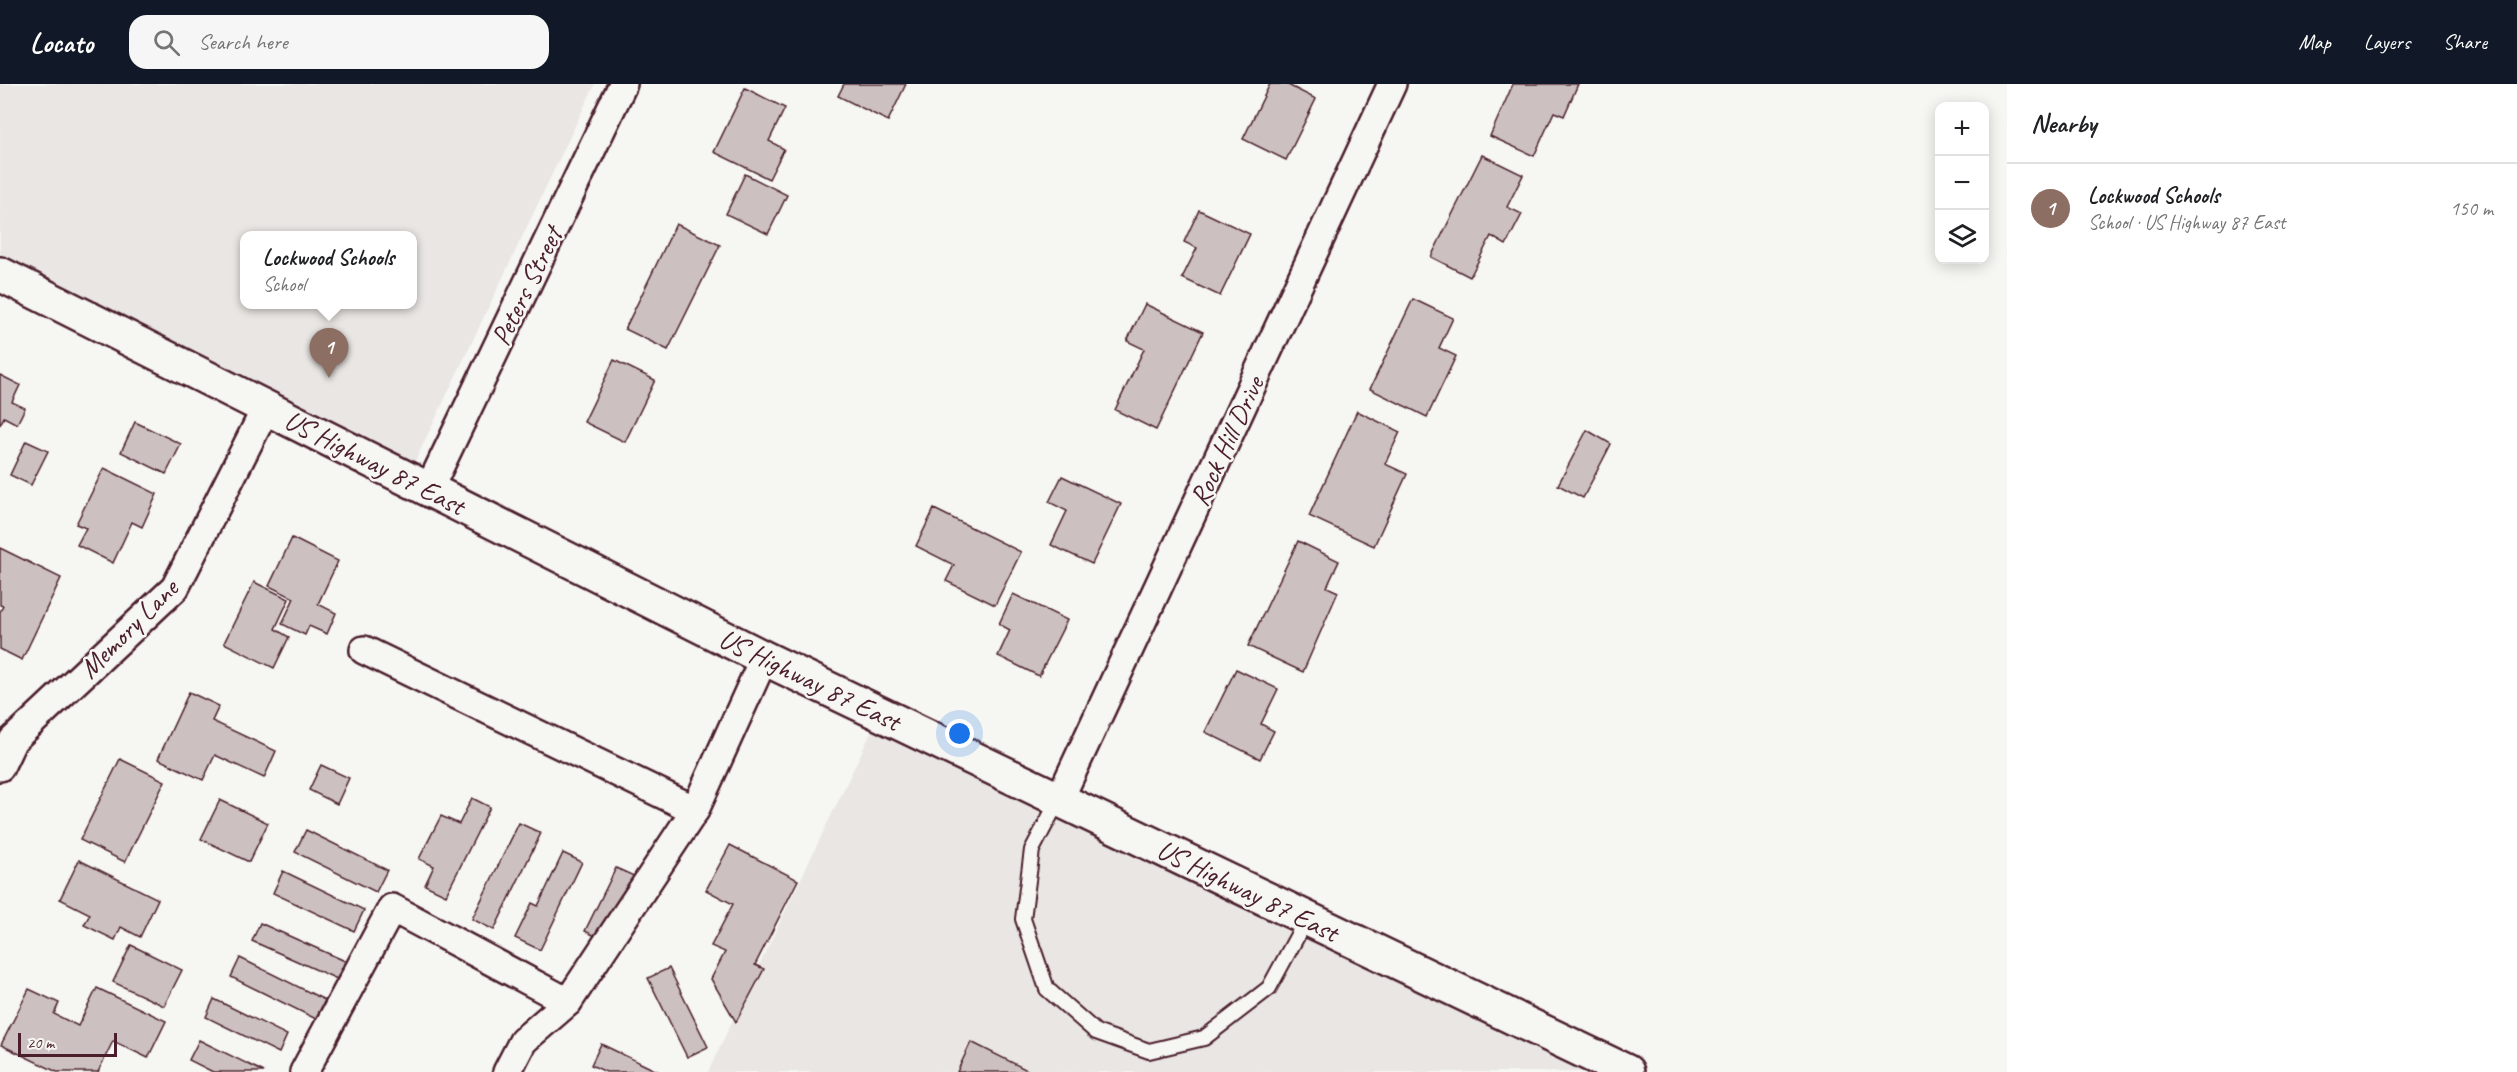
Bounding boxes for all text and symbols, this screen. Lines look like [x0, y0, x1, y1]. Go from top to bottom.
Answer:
search box [129, 15, 549, 69]
text: Locato [30, 25, 93, 60]
icon: search [150, 26, 183, 59]
text: Search here [198, 28, 288, 56]
text: Map [2298, 29, 2331, 55]
text: Layers [2364, 29, 2410, 55]
text: Share [2443, 29, 2487, 55]
map controls [1935, 102, 1989, 264]
button: + [1935, 102, 1989, 156]
text: Nearby [2031, 107, 2096, 140]
button: − [1935, 156, 1989, 210]
text: Lockwood Schools [2088, 182, 2220, 210]
text: 1 [2046, 196, 2055, 221]
text: 150 m [2450, 196, 2493, 221]
button: layers [1935, 210, 1989, 264]
text: School · US Highway 87 East [2088, 210, 2285, 235]
street label: Peters Street [483, 218, 572, 351]
popup [240, 231, 417, 309]
text: Lockwood Schools [263, 244, 394, 272]
text: School [263, 272, 306, 297]
pin: 1 [310, 328, 348, 378]
street label: Rock Hill Drive [1181, 369, 1272, 511]
street label: US Highway 87 East [279, 402, 473, 524]
street label: Memory Lane [71, 570, 187, 685]
street label: US Highway 87 East [713, 620, 909, 740]
your location [945, 719, 974, 748]
street label: US Highway 87 East [1151, 831, 1347, 951]
scale bar [18, 1030, 117, 1058]
text: 20 m [27, 1033, 54, 1053]

